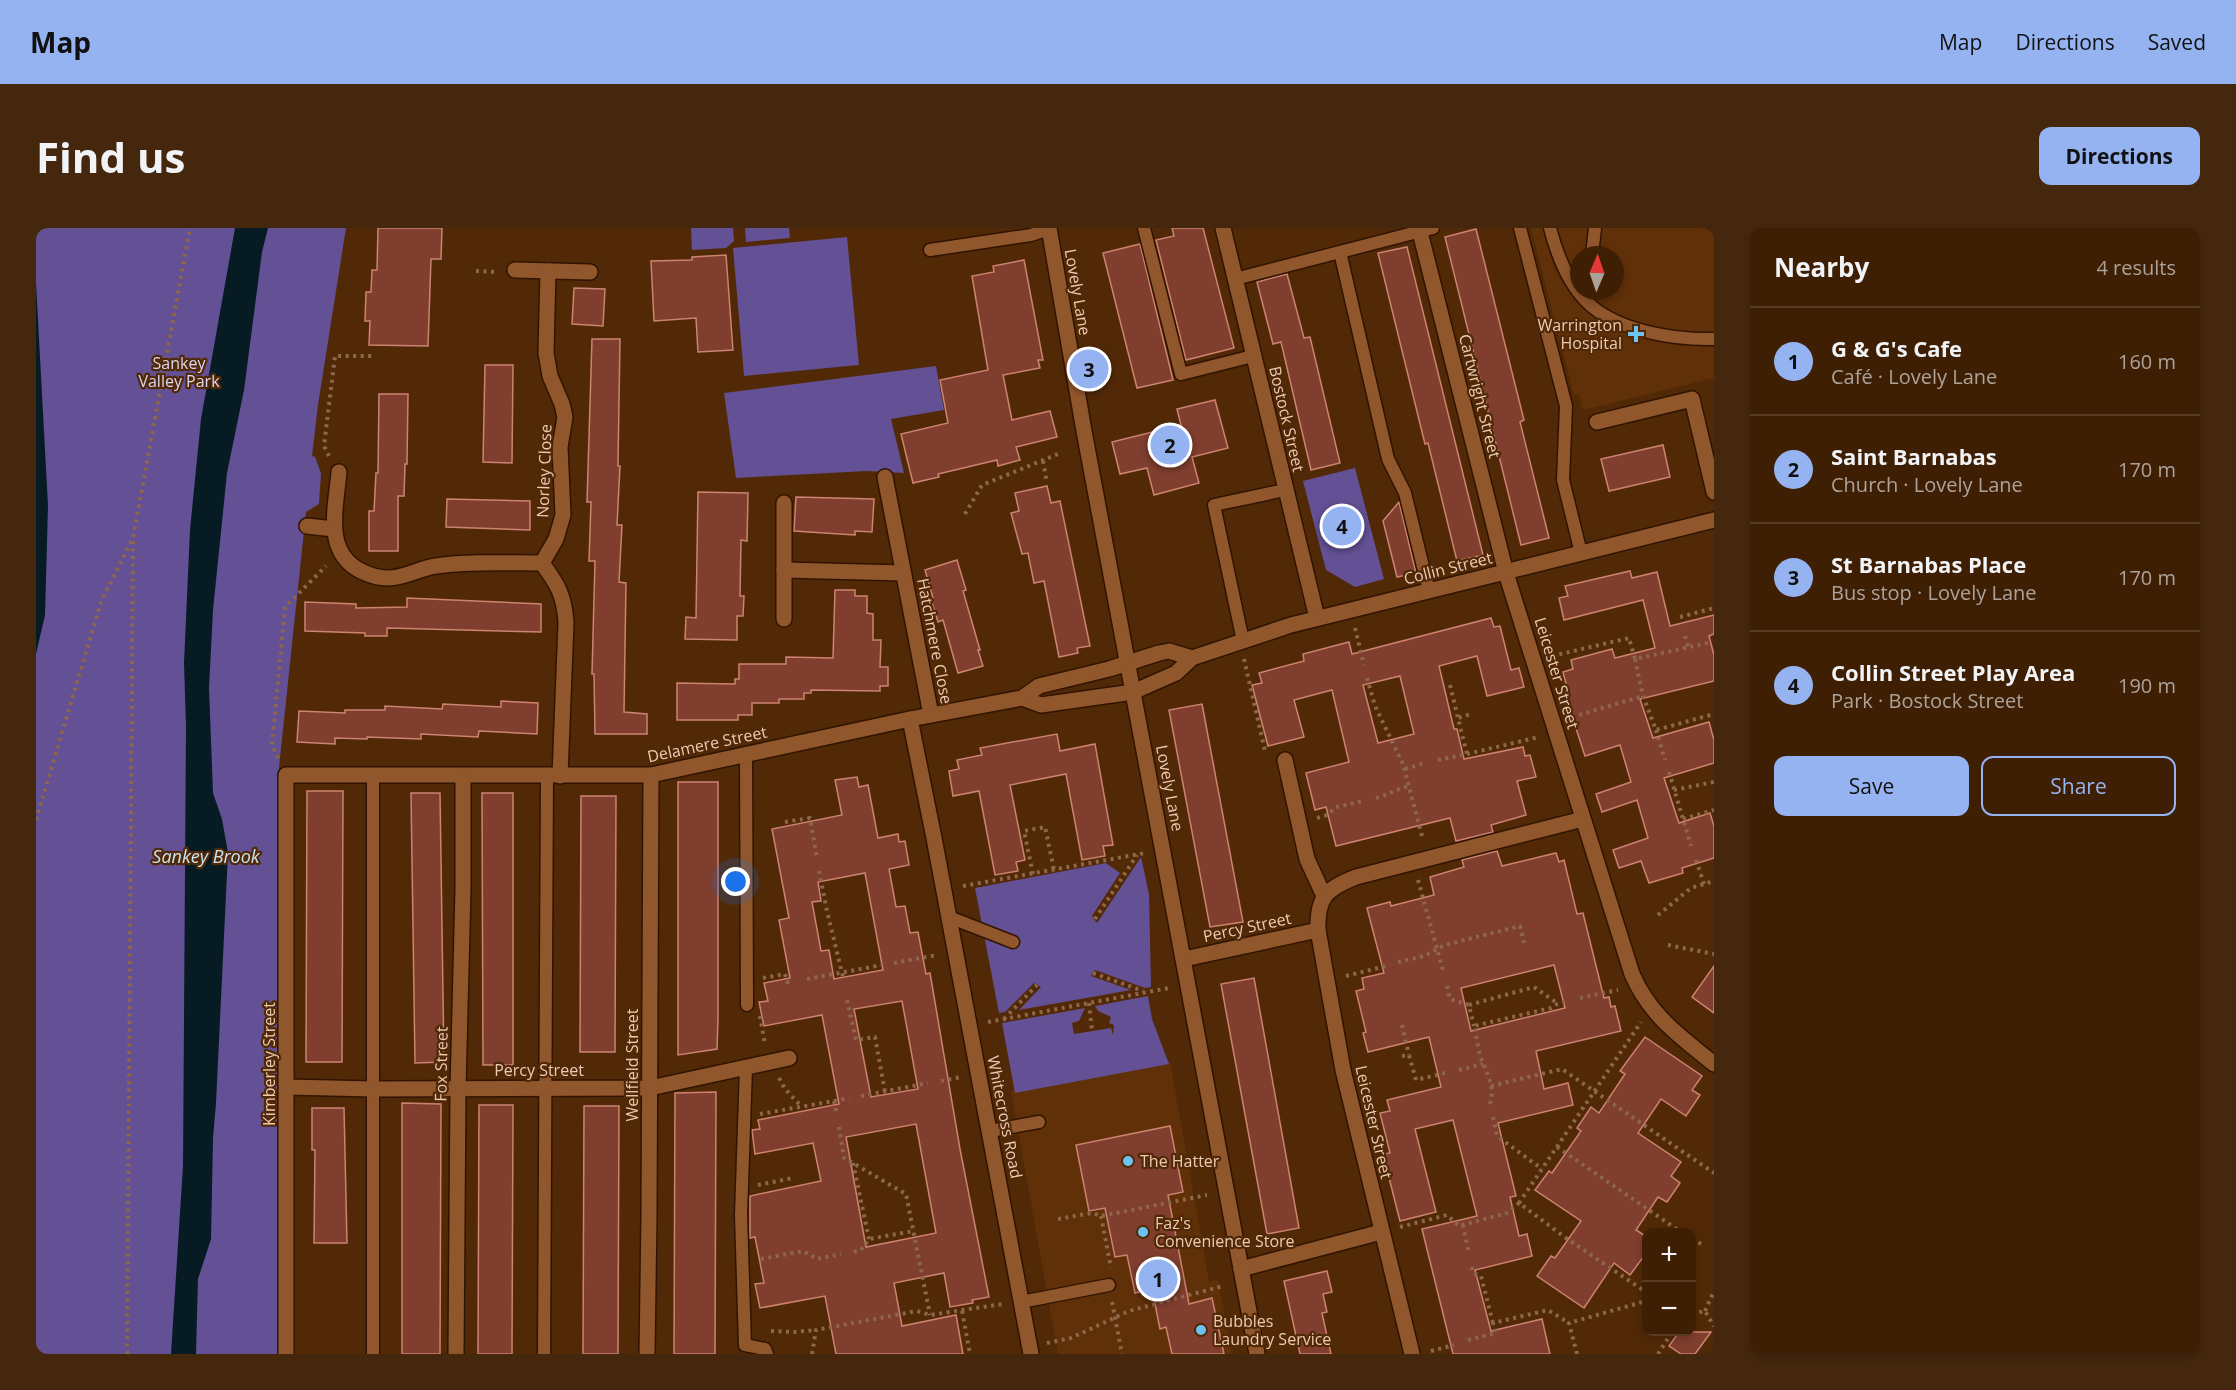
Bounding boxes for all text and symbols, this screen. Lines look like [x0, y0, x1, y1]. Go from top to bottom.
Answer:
text: Map [30, 23, 91, 61]
text: Map [1939, 28, 1982, 56]
text: Directions [2015, 28, 2115, 56]
text: Saved [2148, 28, 2206, 56]
button: Directions [2039, 127, 2200, 185]
text: Find us [36, 128, 185, 185]
north arrow [1570, 246, 1624, 300]
street label: Lovely Lane [1060, 247, 1096, 337]
text: Nearby [1774, 249, 1869, 285]
text: 4 results [2096, 254, 2176, 281]
place label: Warrington Hospital [1538, 314, 1622, 354]
marker: Warrington Hospital [1627, 325, 1645, 343]
street label: Cartwright Street [1454, 332, 1506, 461]
text: G & G's Cafe [1831, 333, 1962, 363]
pin: 3 [1070, 346, 1108, 392]
text: 1 [1788, 348, 1799, 375]
text: 160 m [2118, 348, 2176, 375]
park label: Sankey Valley Park [138, 352, 220, 392]
text: Café · Lovely Lane [1831, 363, 1997, 390]
street label: Bostock Street [1264, 364, 1310, 474]
pin: 2 [1150, 422, 1190, 468]
street label: Norley Close [531, 424, 557, 518]
text: Saint Barnabas [1831, 441, 1997, 471]
text: 2 [1788, 456, 1799, 483]
text: 170 m [2118, 456, 2176, 483]
text: Church · Lovely Lane [1831, 471, 2023, 498]
pin: 4 [1322, 504, 1362, 548]
street label: Collin Street [1401, 546, 1495, 590]
text: St Barnabas Place [1831, 549, 2026, 579]
text: 3 [1788, 564, 1799, 591]
text: 170 m [2118, 564, 2176, 591]
street label: Hatchmere Close [912, 576, 958, 706]
text: Bus stop · Lovely Lane [1831, 579, 2037, 606]
street label: Leicester Street [1530, 614, 1585, 732]
text: Collin Street Play Area [1831, 657, 2075, 687]
text: 4 [1788, 672, 1799, 699]
text: 190 m [2118, 672, 2176, 699]
text: Park · Bostock Street [1831, 687, 2023, 714]
street label: Delamere Street [645, 721, 769, 767]
street label: Lovely Lane [1151, 743, 1189, 833]
button: Save [1774, 756, 1969, 816]
button: Share [1981, 756, 2176, 816]
water label: Sankey Brook [152, 844, 261, 868]
your location [721, 867, 750, 896]
street label: Percy Street [1201, 907, 1293, 947]
street label: Kimberley Street [258, 1002, 280, 1126]
street label: Wellfield Street [621, 1008, 643, 1121]
street label: Fox Street [429, 1026, 453, 1102]
street label: Whitecross Road [982, 1054, 1028, 1180]
street label: Percy Street [494, 1059, 584, 1081]
street label: Leicester Street [1350, 1063, 1398, 1181]
place label: The Hatter [1140, 1150, 1220, 1172]
marker: The Hatter [1121, 1154, 1135, 1168]
place label: Faz's Convenience Store [1155, 1212, 1295, 1252]
marker: Faz's Convenience Store [1136, 1225, 1150, 1239]
map controls [1642, 1228, 1696, 1336]
button: + [1642, 1228, 1696, 1282]
pin: 1 [1138, 1256, 1178, 1302]
button: − [1642, 1282, 1696, 1336]
place label: Bubbles Laundry Service [1213, 1310, 1331, 1350]
marker: Bubbles Laundry Service [1194, 1323, 1208, 1337]

